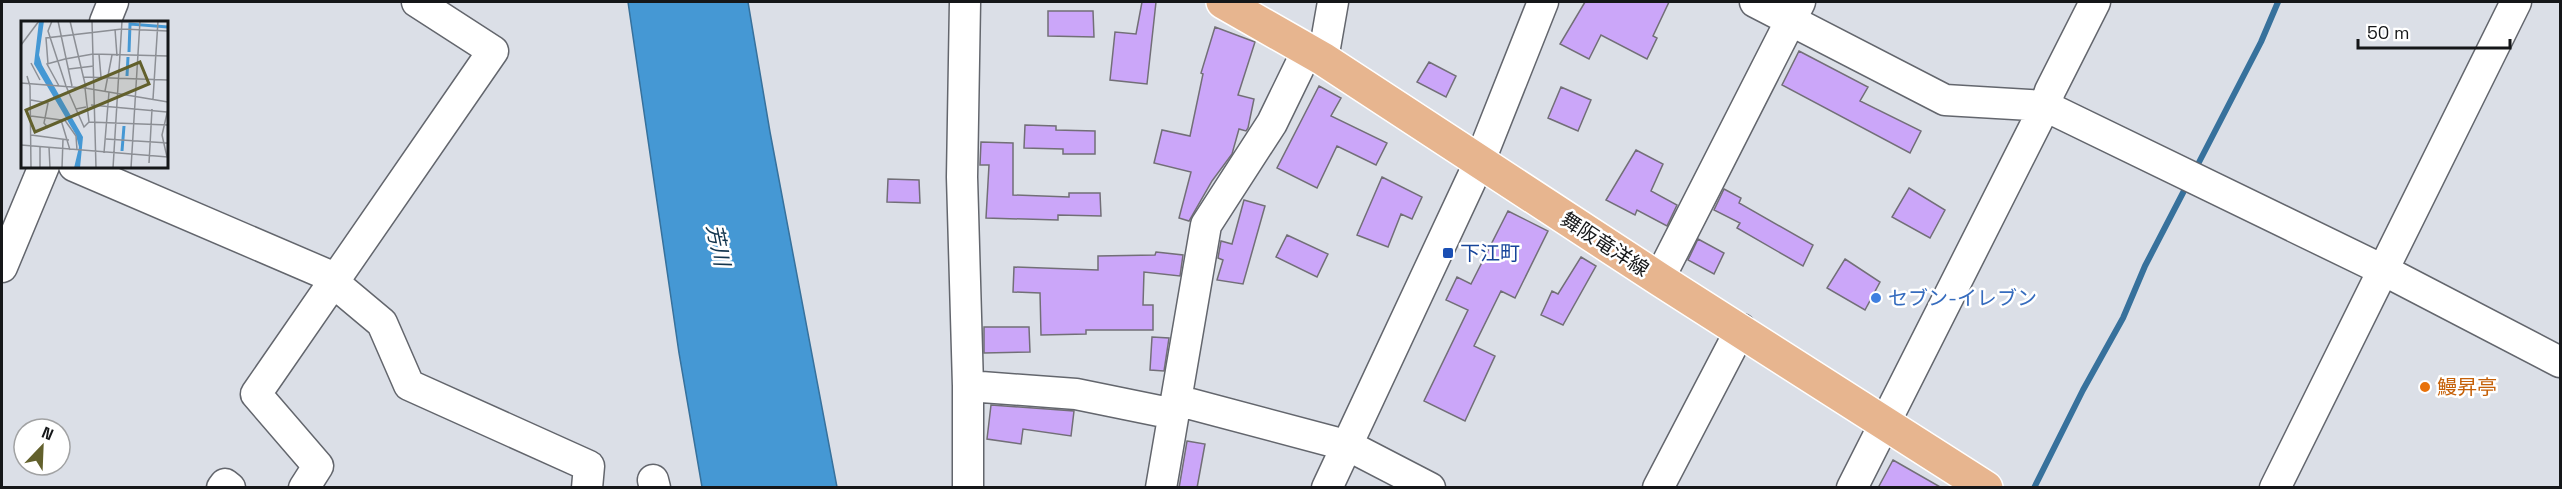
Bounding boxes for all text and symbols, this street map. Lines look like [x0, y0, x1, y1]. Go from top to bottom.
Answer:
scale bar [2358, 12, 2510, 50]
inset map [21, 21, 168, 168]
text: 50 m [2367, 21, 2409, 44]
street label: 舞阪竜洋線 [1556, 206, 1654, 282]
water label: 芳川 [701, 222, 736, 270]
place label: 下江町 [1460, 240, 1520, 266]
marker: 下江町 [1441, 246, 1455, 260]
place label: セブン-イレブン [1888, 285, 2037, 311]
marker: セブン-イレブン [1869, 291, 1883, 305]
place label: 鰻昇亭 [2437, 374, 2497, 400]
marker: 鰻昇亭 [2418, 380, 2432, 394]
north arrow [12, 417, 72, 477]
text: N [39, 422, 57, 445]

